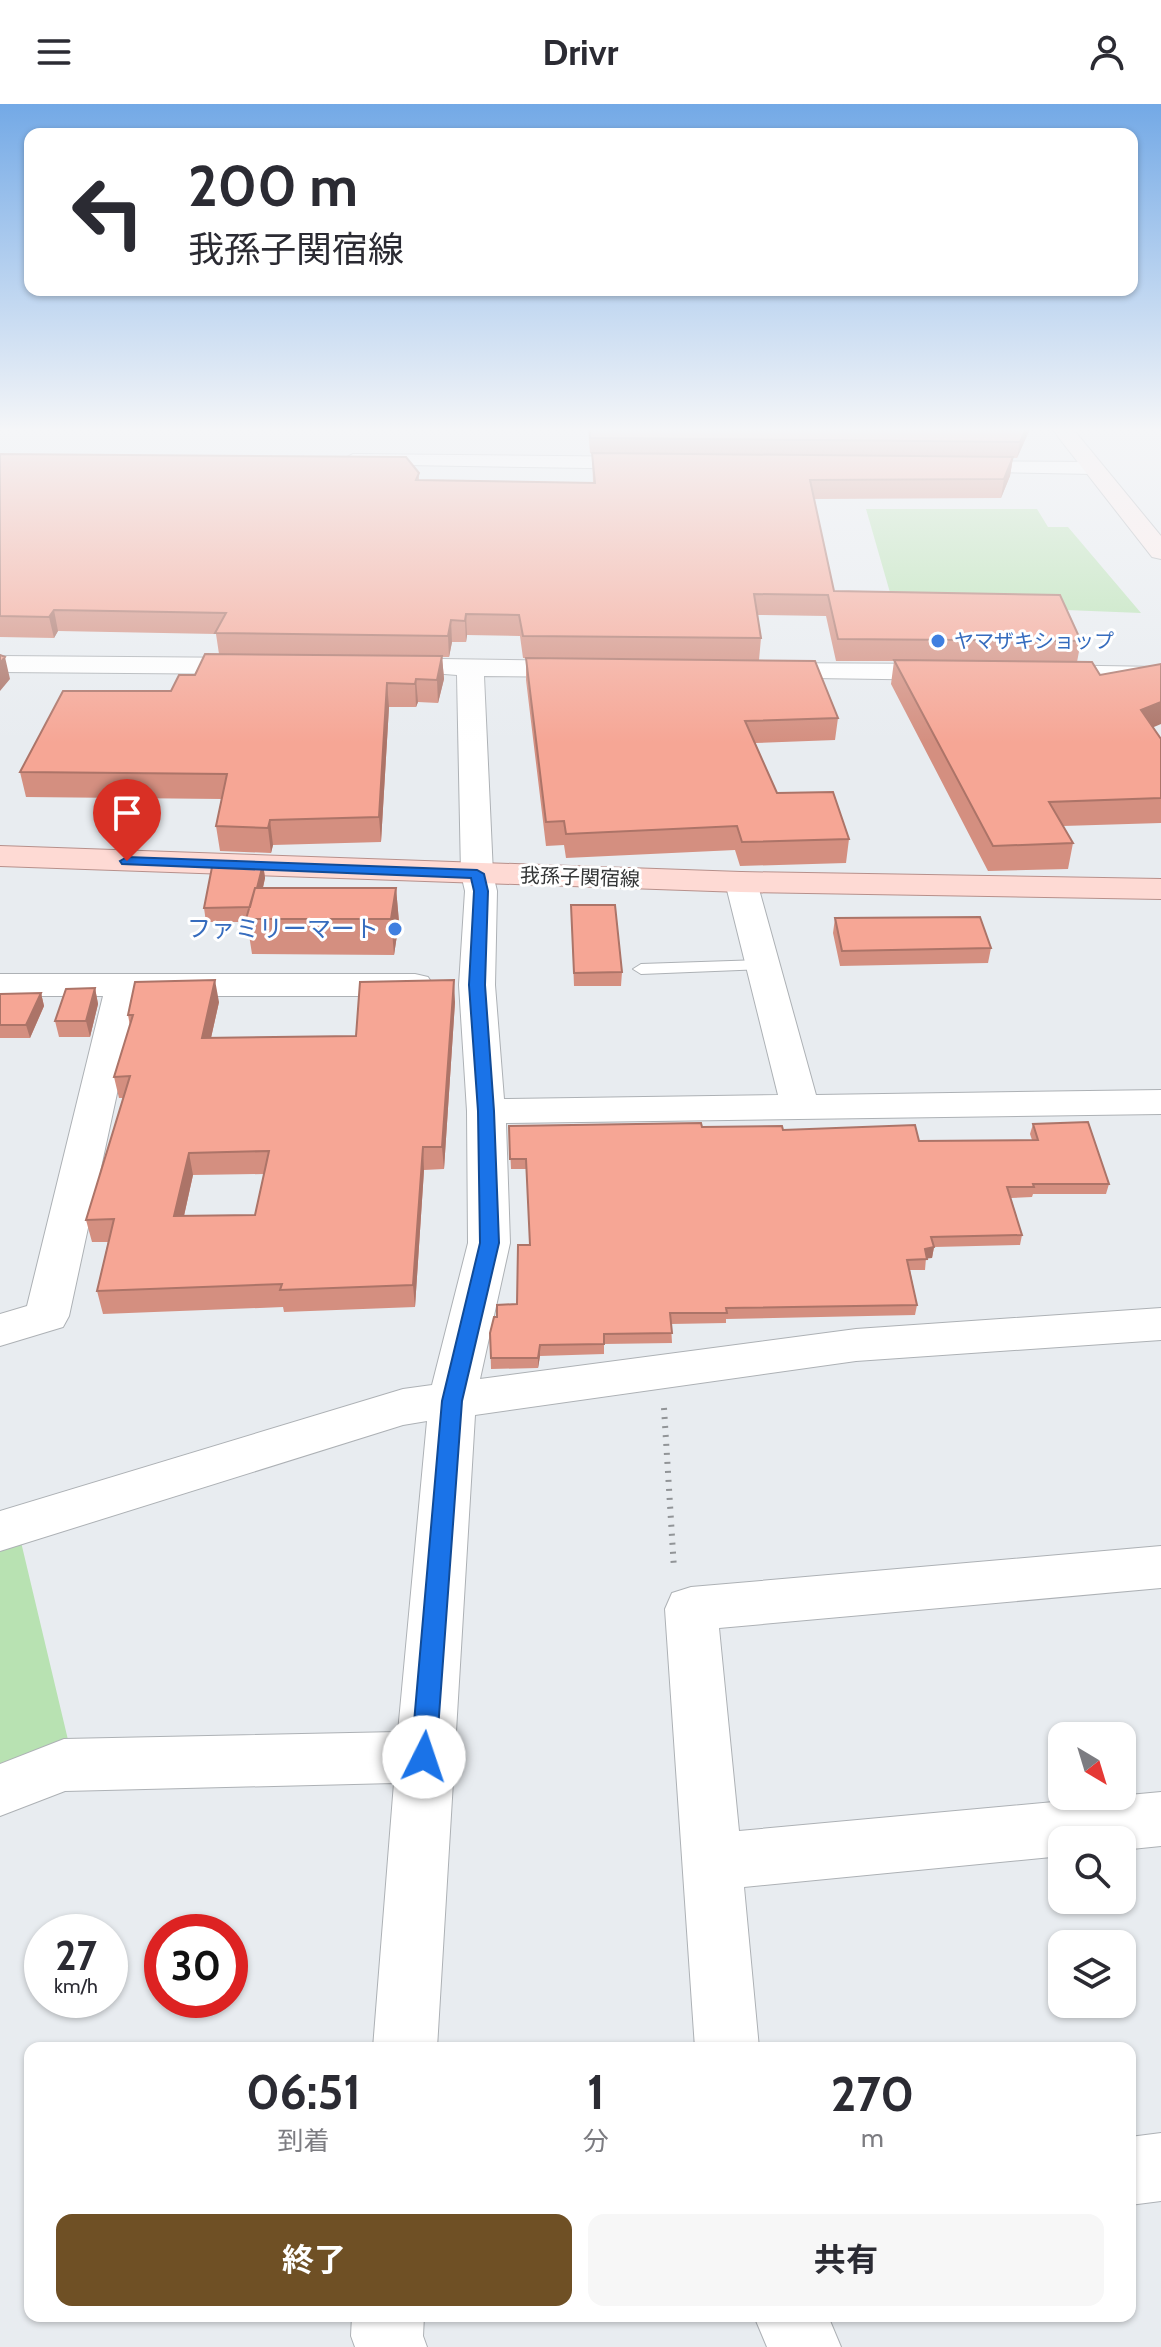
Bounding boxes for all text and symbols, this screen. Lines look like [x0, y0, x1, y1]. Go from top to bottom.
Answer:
icon: menu [32, 30, 76, 74]
text: Drivr [543, 30, 618, 74]
icon: person [1085, 30, 1129, 74]
text: 200 m [188, 152, 358, 220]
icon: left [56, 160, 160, 264]
text: 我孫子関宿線 [188, 227, 404, 271]
place label: ヤマザキショップ [954, 629, 1114, 653]
marker: ヤマザキショップ [929, 632, 947, 650]
pin [93, 779, 161, 861]
icon: arrive [105, 791, 149, 835]
street label: 我孫子関宿線 [520, 863, 640, 891]
place label: ファミリーマート [187, 914, 379, 943]
marker: ファミリーマート [386, 920, 404, 938]
position arrow [382, 1715, 466, 1799]
north arrow [1048, 1722, 1136, 1810]
map controls [1048, 1722, 1136, 2018]
button: search [1048, 1826, 1136, 1914]
speed limit sign: 30 [144, 1914, 248, 2018]
button: layers [1048, 1930, 1136, 2018]
text: 27 [55, 1931, 97, 1980]
text: km/h [54, 1974, 98, 1998]
text: 06:51 [246, 2063, 361, 2121]
text: 1 [587, 2063, 605, 2121]
text: 270 [831, 2065, 914, 2123]
text: m [861, 2122, 884, 2154]
text: 到着 [277, 2125, 329, 2157]
text: 分 [583, 2125, 609, 2157]
button: 終了 [56, 2214, 572, 2306]
button: 共有 [588, 2214, 1104, 2306]

